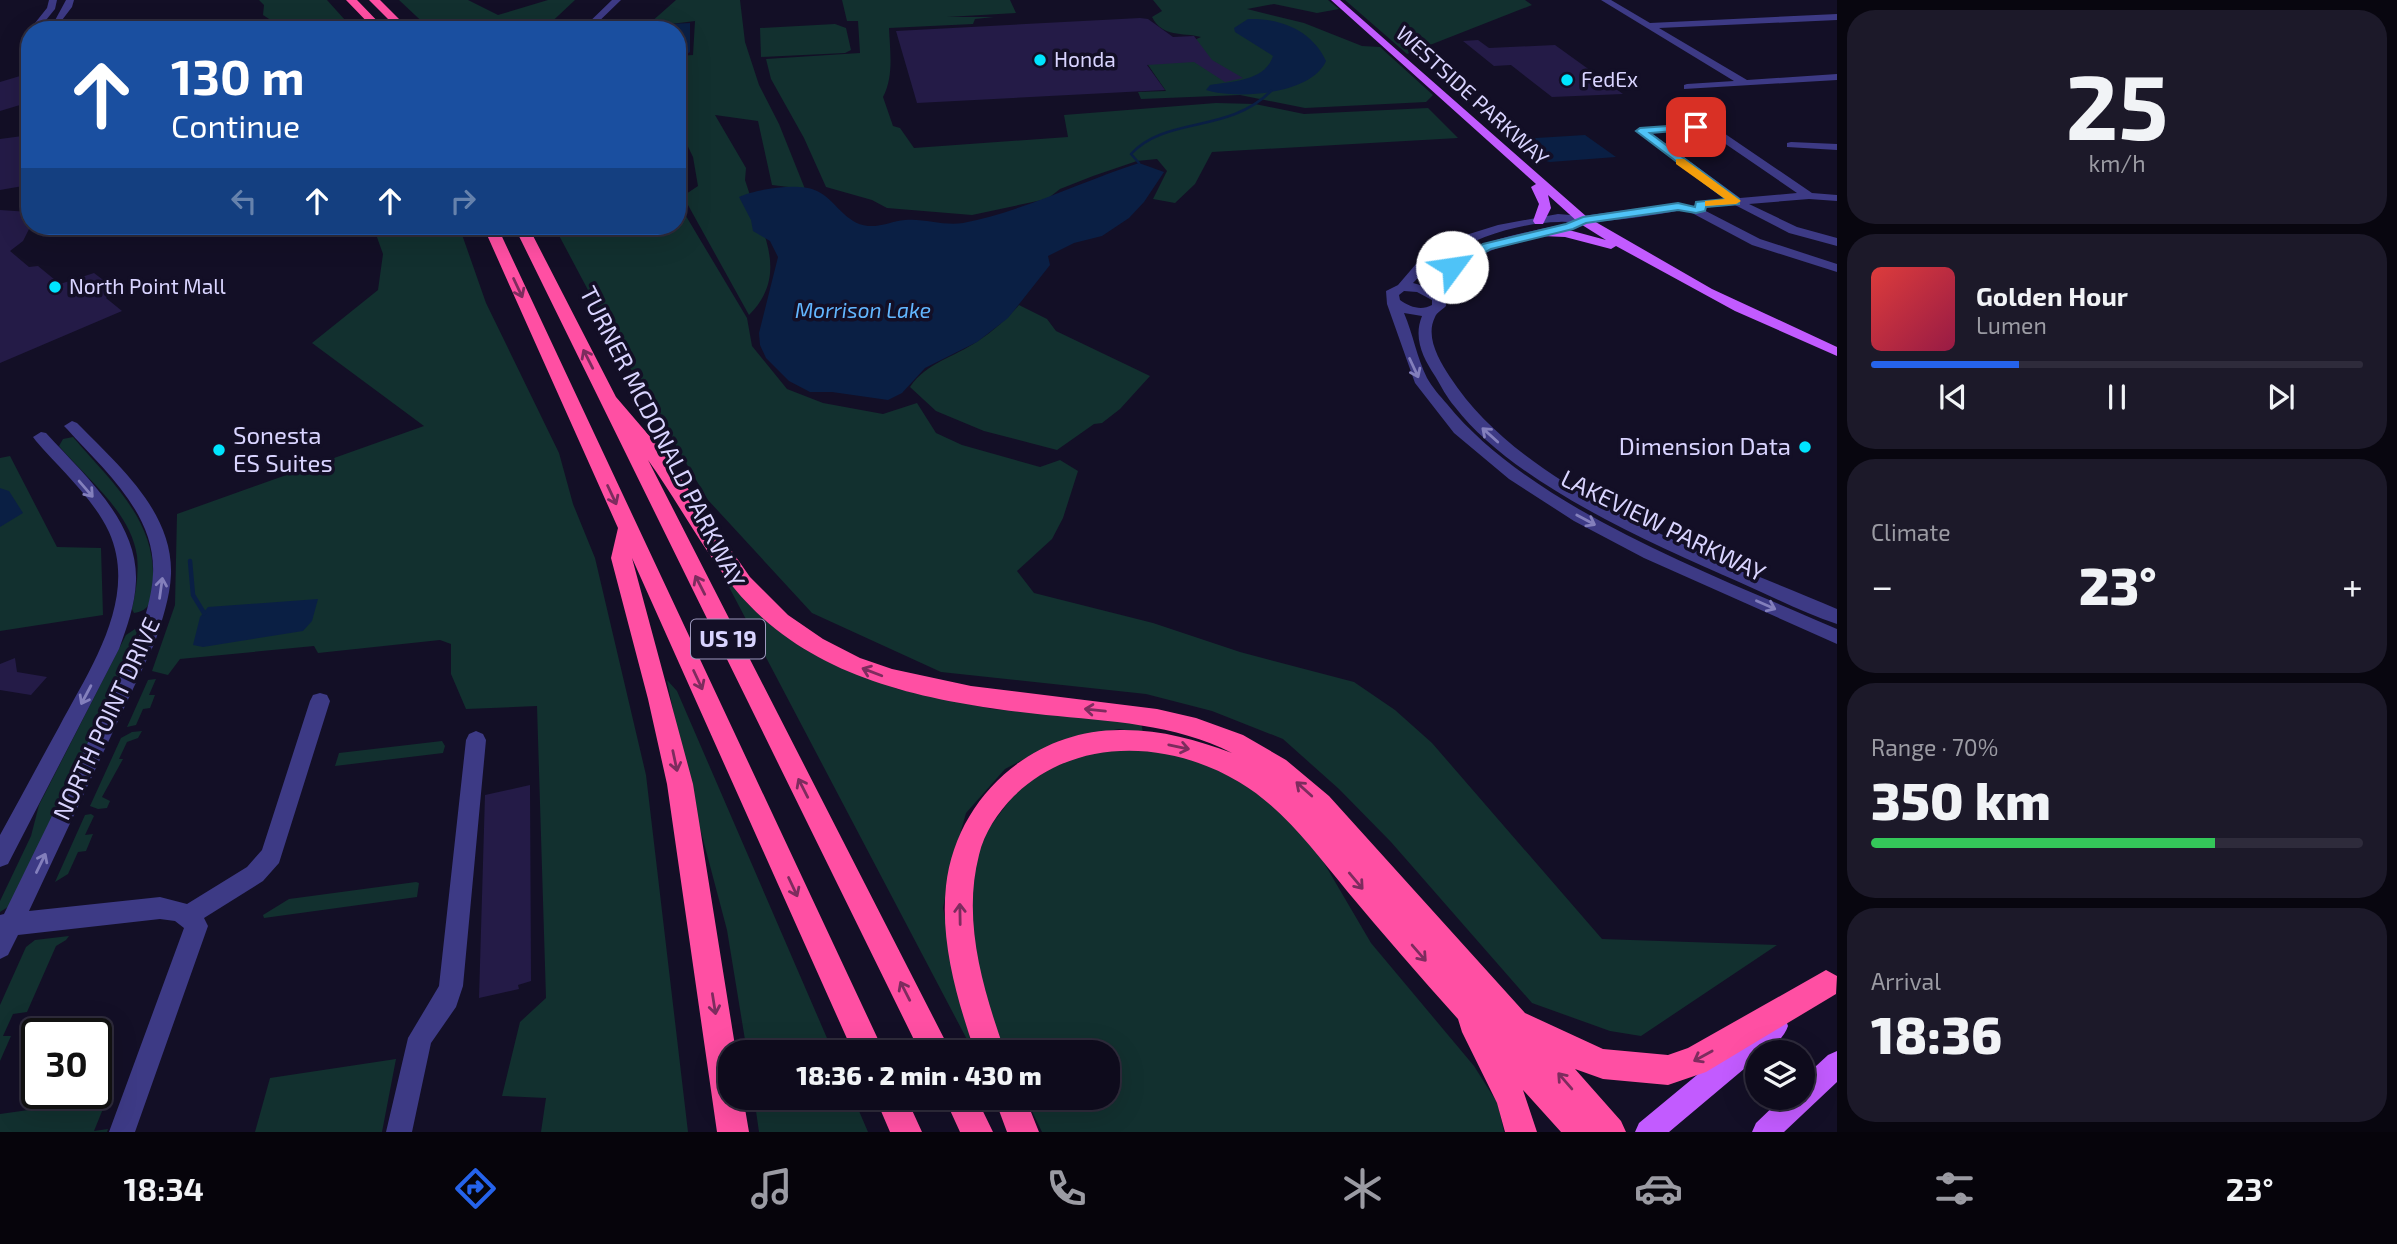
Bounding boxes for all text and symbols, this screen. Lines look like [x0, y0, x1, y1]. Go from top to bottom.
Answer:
street label: WESTSIDE PARKWAY [1392, 20, 1555, 170]
text: 130 m [171, 46, 305, 105]
place label: Honda [1054, 46, 1116, 71]
icon: ahead [56, 49, 147, 140]
text: 25 [2065, 49, 2169, 158]
marker: Honda [1032, 52, 1048, 68]
place label: FedEx [1581, 66, 1638, 91]
marker: FedEx [1559, 72, 1575, 88]
pin [1666, 97, 1726, 157]
text: Continue [171, 106, 300, 144]
icon: arrive [1677, 108, 1715, 146]
text: km/h [2088, 149, 2146, 177]
icon: left [225, 182, 263, 220]
icon: ahead [298, 182, 336, 220]
icon: ahead [371, 182, 409, 220]
icon: right [444, 182, 482, 220]
position arrow [1415, 230, 1489, 304]
place label: North Point Mall [69, 273, 227, 298]
one-way arrow [512, 277, 525, 298]
marker: North Point Mall [47, 279, 63, 295]
text: Golden Hour [1976, 280, 2128, 311]
street label: TURNER MCDONALD PARKWAY [575, 281, 752, 592]
water label: Morrison Lake [795, 297, 931, 322]
text: Lumen [1976, 311, 2047, 339]
one-way arrow [581, 349, 595, 370]
one-way arrow [1407, 357, 1421, 378]
icon: previous [1934, 378, 1972, 416]
icon: pause [2098, 378, 2136, 416]
icon: next [2262, 378, 2300, 416]
place label: Sonesta ES Suites [233, 420, 333, 477]
one-way arrow [1481, 427, 1499, 443]
place label: Dimension Data [1619, 431, 1791, 460]
marker: Dimension Data [1797, 439, 1813, 455]
marker: Sonesta ES Suites [211, 442, 227, 458]
street label: LAKEVIEW PARKWAY [1557, 463, 1771, 587]
one-way arrow [78, 480, 94, 498]
one-way arrow [606, 484, 620, 505]
one-way arrow [1575, 513, 1595, 527]
text: Climate [1871, 518, 1951, 546]
text: 23° [2079, 553, 2157, 615]
text: − [1871, 562, 1893, 608]
text: + [2342, 562, 2363, 608]
one-way arrow [693, 575, 707, 595]
one-way arrow [155, 577, 168, 600]
one-way arrow [1755, 599, 1776, 612]
street label: NORTH POINT DRIVE [46, 612, 165, 824]
road number: US 19 [691, 620, 765, 659]
one-way arrow [861, 665, 883, 678]
one-way arrow [691, 669, 705, 690]
one-way arrow [79, 684, 93, 705]
one-way arrow [1084, 704, 1107, 717]
text: Range · 70% [1871, 733, 1998, 761]
one-way arrow [1167, 740, 1190, 754]
one-way arrow [668, 749, 682, 772]
text: 350 km [1871, 768, 2051, 830]
one-way arrow [795, 778, 809, 799]
one-way arrow [1295, 781, 1313, 797]
one-way arrow [34, 853, 48, 874]
one-way arrow [1348, 871, 1364, 889]
one-way arrow [787, 875, 800, 897]
one-way arrow [953, 903, 967, 926]
one-way arrow [1411, 944, 1427, 962]
text: Arrival [1871, 967, 1941, 995]
one-way arrow [898, 981, 912, 1002]
one-way arrow [708, 992, 721, 1015]
text: 18:36 [1871, 1002, 2002, 1064]
speed limit sign: 30 [21, 1018, 112, 1109]
map controls [1745, 1040, 1815, 1110]
button: layers [1745, 1040, 1815, 1110]
one-way arrow [1694, 1049, 1714, 1063]
text: 18:36 · 2 min · 430 m [796, 1059, 1042, 1090]
one-way arrow [1557, 1072, 1573, 1090]
icon: directions [451, 1164, 500, 1213]
icon: music [747, 1164, 796, 1213]
icon: phone [1042, 1164, 1091, 1213]
icon: climate [1338, 1164, 1387, 1213]
icon: car [1634, 1164, 1683, 1213]
icon: filters [1930, 1164, 1979, 1213]
text: 18:34 [123, 1169, 204, 1207]
text: 23° [2226, 1169, 2273, 1207]

